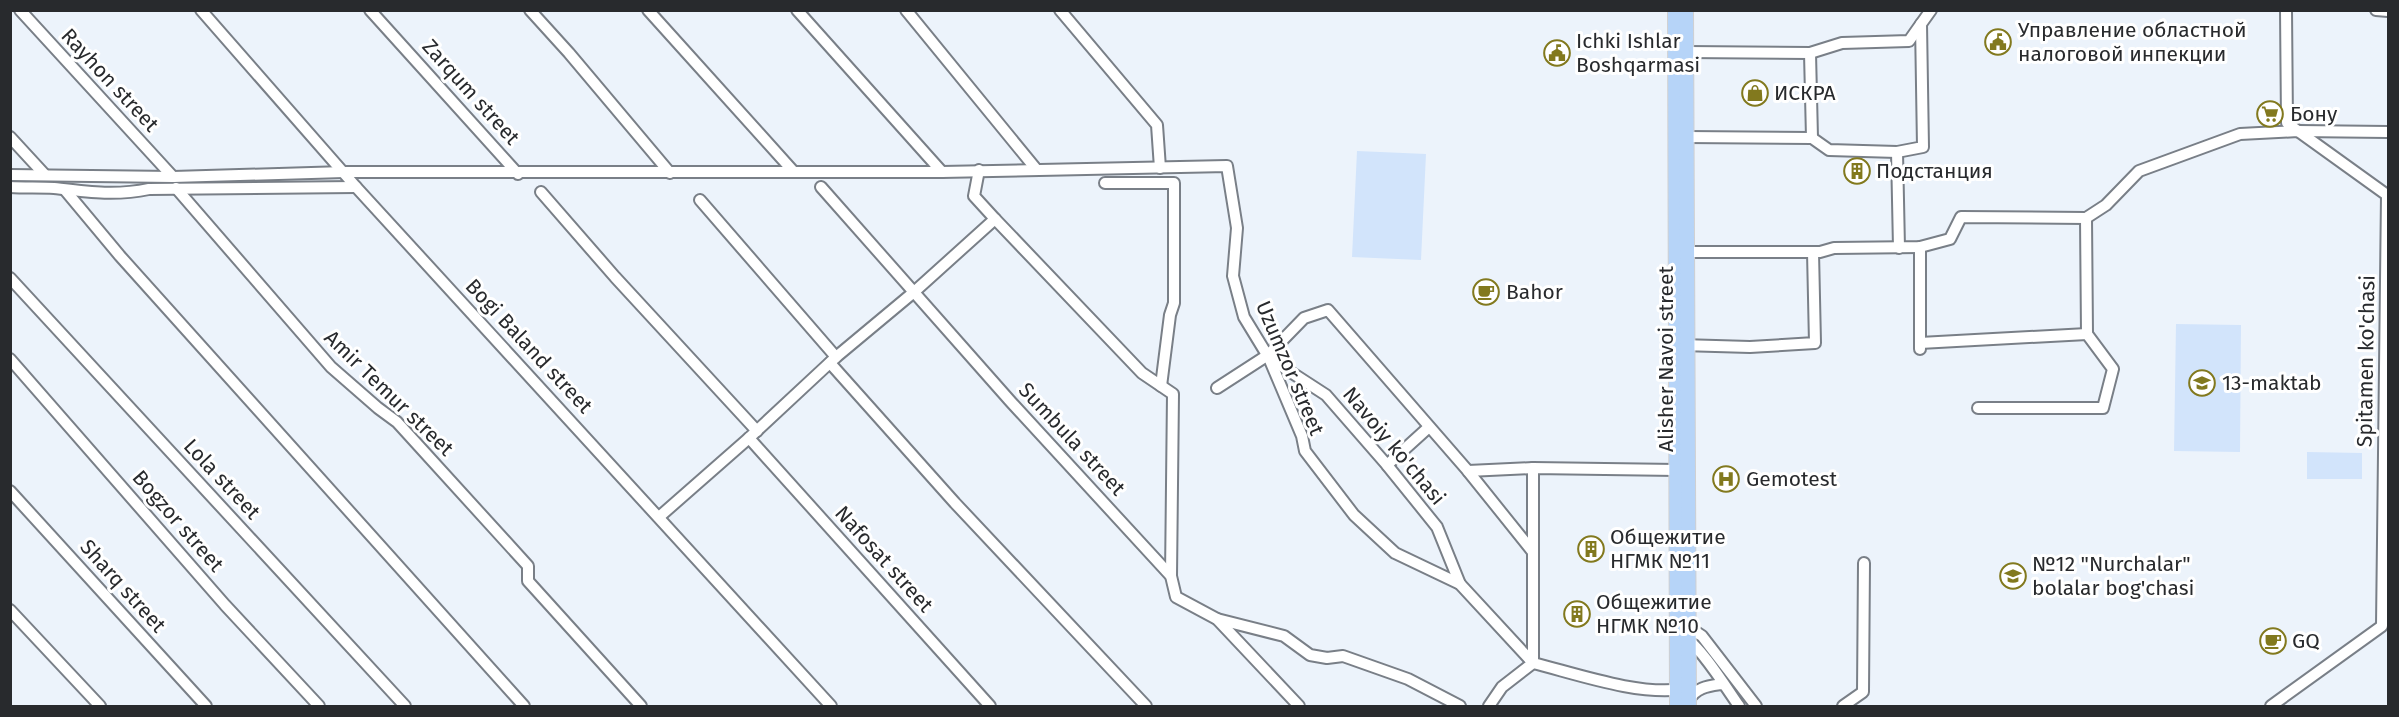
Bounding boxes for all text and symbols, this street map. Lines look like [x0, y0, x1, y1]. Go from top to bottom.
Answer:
place label: Управление областной налоговой инпекции [2018, 17, 2247, 67]
street label: Rayhon street [56, 23, 165, 137]
public building icon: Управление областной налоговой инпекции [1983, 27, 2013, 57]
place label: Ichki Ishlar Boshqarmasi [1576, 28, 1700, 78]
street label: Zarqum street [417, 34, 526, 151]
public building icon: Ichki Ishlar Boshqarmasi [1542, 38, 1572, 68]
shop icon: ИСКРА [1740, 78, 1770, 108]
place label: ИСКРА [1774, 80, 1835, 106]
supermarket icon: Бону [2255, 99, 2285, 129]
place label: Бону [2290, 101, 2338, 127]
building icon: Подстанция [1842, 156, 1872, 186]
place label: Подстанция [1876, 158, 1993, 184]
street label: Alisher Navoi street [1653, 266, 1679, 452]
street label: Bogi Baland street [460, 273, 598, 419]
street label: Spitamen ko'chasi [2351, 275, 2381, 447]
cafe icon: Bahor [1471, 277, 1501, 307]
place label: Bahor [1506, 279, 1563, 305]
street label: Uzumzor street [1250, 297, 1330, 439]
street label: Amir Temur street [319, 325, 459, 462]
school or university icon: 13-maktab [2187, 368, 2217, 398]
place label: 13-maktab [2222, 370, 2322, 396]
street label: Sumbula street [1013, 377, 1131, 501]
street label: Navoiy ko'chasi [1337, 382, 1451, 510]
street label: Lola street [178, 433, 266, 525]
hospital icon: Gemotest [1711, 464, 1741, 494]
street label: Bogzor street [127, 465, 229, 577]
place label: Gemotest [1746, 466, 1837, 492]
street label: Nafosat street [829, 500, 939, 618]
place label: Общежитие НГМК №11 [1610, 524, 1726, 574]
street label: Sharq street [74, 534, 172, 638]
building icon: Общежитие НГМК №11 [1576, 534, 1606, 564]
place label: №12 "Nurchalar" bolalar bog'chasi [2032, 551, 2194, 601]
school or university icon: №12 "Nurchalar" bolalar bog'chasi [1998, 561, 2028, 591]
place label: Общежитие НГМК №10 [1596, 589, 1712, 639]
building icon: Общежитие НГМК №10 [1562, 599, 1592, 629]
cafe icon: GQ [2258, 626, 2288, 656]
place label: GQ [2292, 628, 2320, 654]

